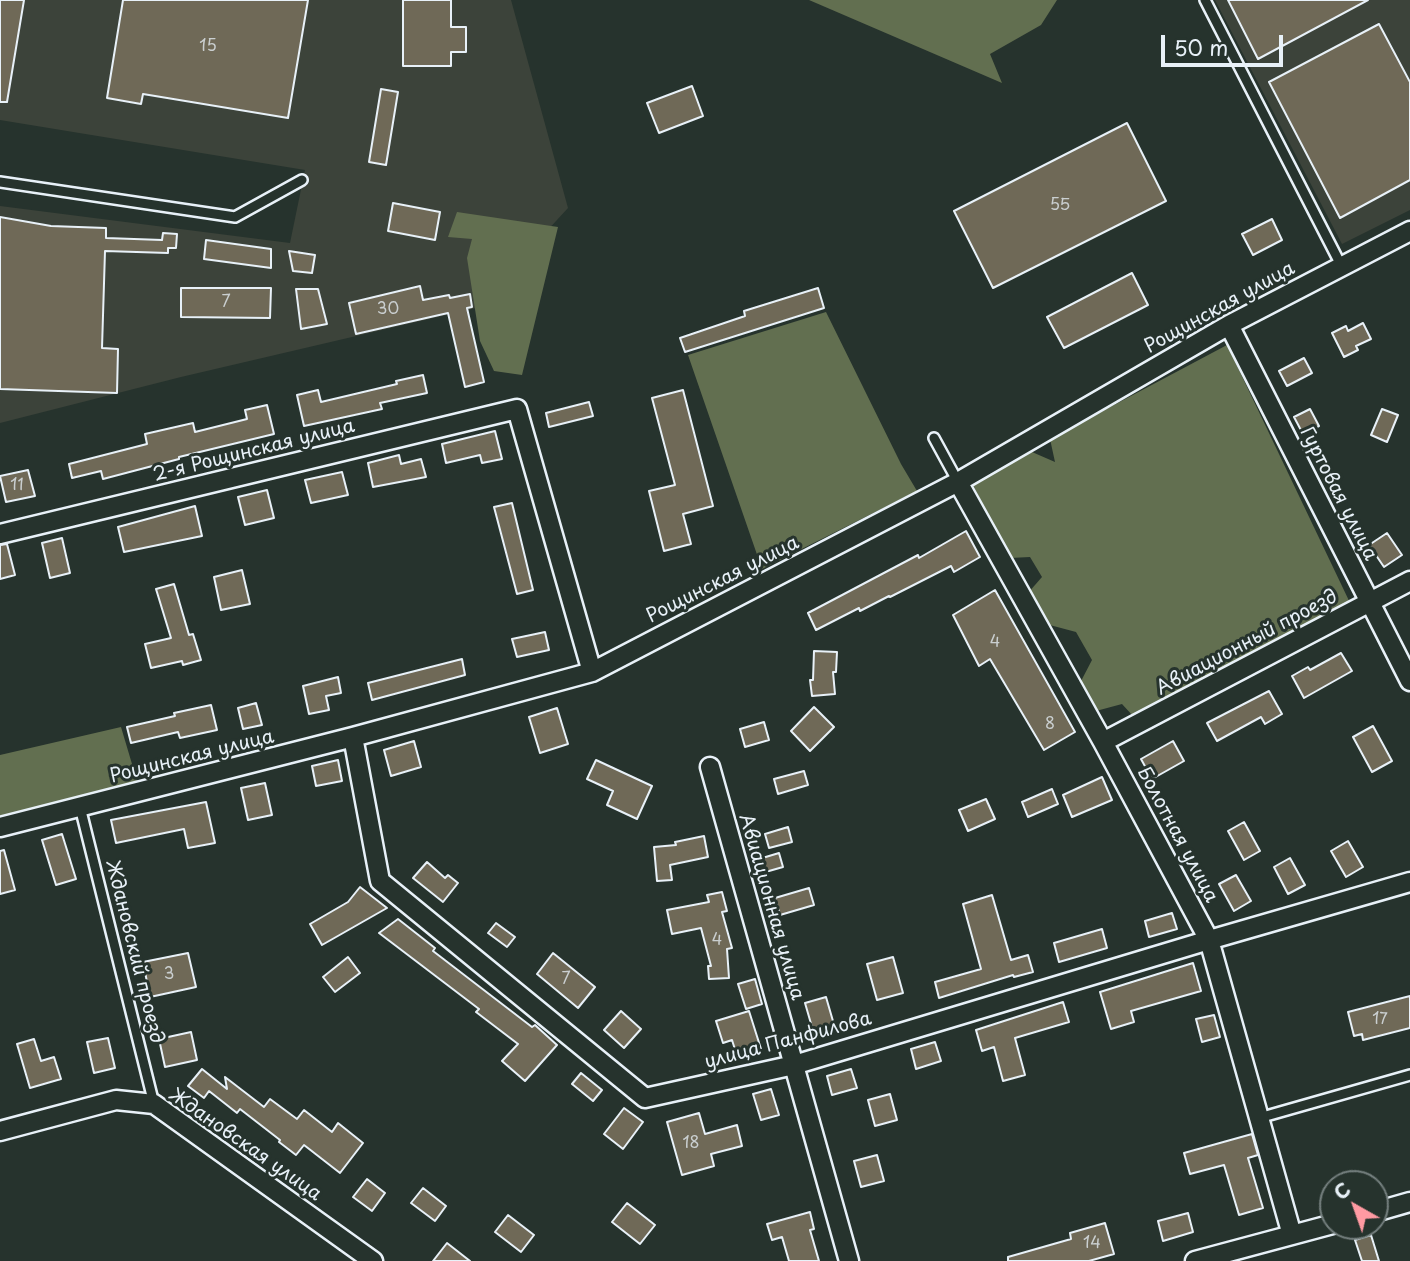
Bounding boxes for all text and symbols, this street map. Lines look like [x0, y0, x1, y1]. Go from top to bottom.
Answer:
scale bar [1165, 21, 1288, 65]
text: 50 m [1174, 31, 1228, 63]
house number: 15 [199, 37, 217, 57]
house number: 55 [1050, 196, 1070, 216]
street label: Рощинская улица [1141, 257, 1299, 359]
house number: 7 [221, 293, 231, 313]
house number: 30 [377, 300, 399, 320]
street label: 2-я Рощинская улица [151, 415, 357, 487]
street label: Гуртовая улица [1295, 423, 1381, 565]
house number: 11 [10, 476, 24, 496]
street label: Рощинская улица [643, 532, 803, 628]
street label: Авиационный проезд [1152, 585, 1342, 701]
house number: 4 [990, 633, 1000, 653]
house number: 8 [1045, 715, 1055, 735]
street label: Рощинская улица [108, 726, 276, 788]
street label: Болотная улица [1132, 763, 1222, 907]
street label: Авиационная улица [734, 811, 808, 1003]
street label: Ждановский проезд [100, 858, 168, 1046]
house number: 4 [712, 931, 722, 951]
house number: 3 [164, 965, 174, 985]
house number: 7 [561, 970, 571, 990]
street label: улица Панфилова [702, 1008, 874, 1074]
house number: 17 [1372, 1010, 1388, 1030]
street label: Ждановская улица [164, 1084, 326, 1206]
house number: 18 [682, 1134, 700, 1154]
north arrow [1319, 1170, 1389, 1240]
text: С [1327, 1175, 1356, 1206]
house number: 14 [1083, 1234, 1101, 1254]

